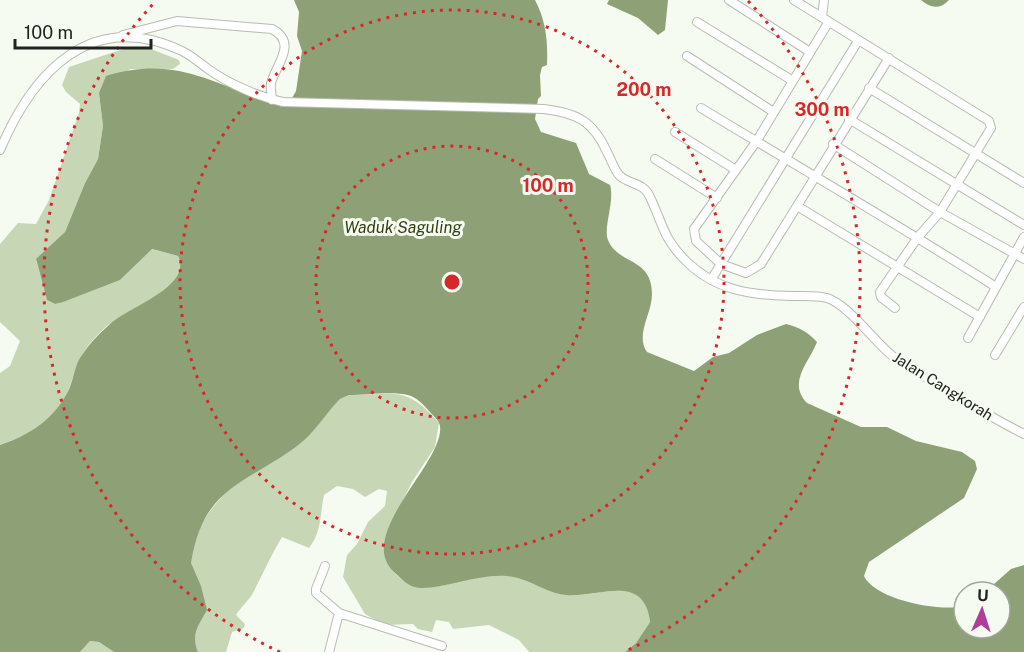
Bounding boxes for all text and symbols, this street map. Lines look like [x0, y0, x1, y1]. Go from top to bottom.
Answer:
scale bar [15, 12, 152, 50]
text: 100 m [24, 22, 73, 43]
text: 200 m [617, 79, 671, 100]
text: 300 m [794, 99, 850, 120]
text: 100 m [522, 175, 574, 196]
water label: Waduk Saguling [344, 218, 462, 237]
centre of rings [442, 272, 462, 292]
street label: Jalan Cangkorah [890, 348, 996, 424]
north arrow [952, 580, 1012, 640]
text: U [976, 586, 989, 605]

